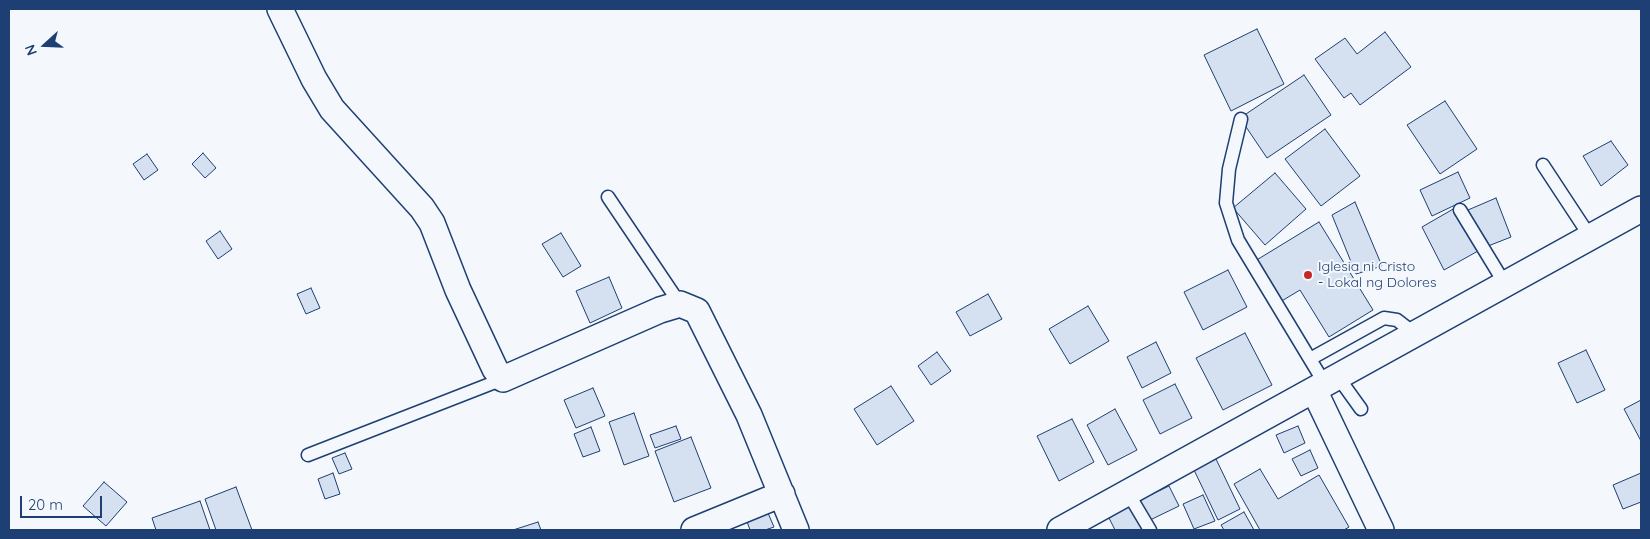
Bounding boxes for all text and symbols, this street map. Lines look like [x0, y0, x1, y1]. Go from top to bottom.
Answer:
north arrow [20, 20, 70, 70]
text: N [21, 42, 41, 58]
place label: Iglesia ni Cristo - Lokal ng Dolores [1318, 259, 1437, 292]
marker: Iglesia ni Cristo - Lokal ng Dolores [1302, 269, 1314, 281]
scale bar [22, 486, 105, 518]
text: 20 m [28, 495, 63, 514]

